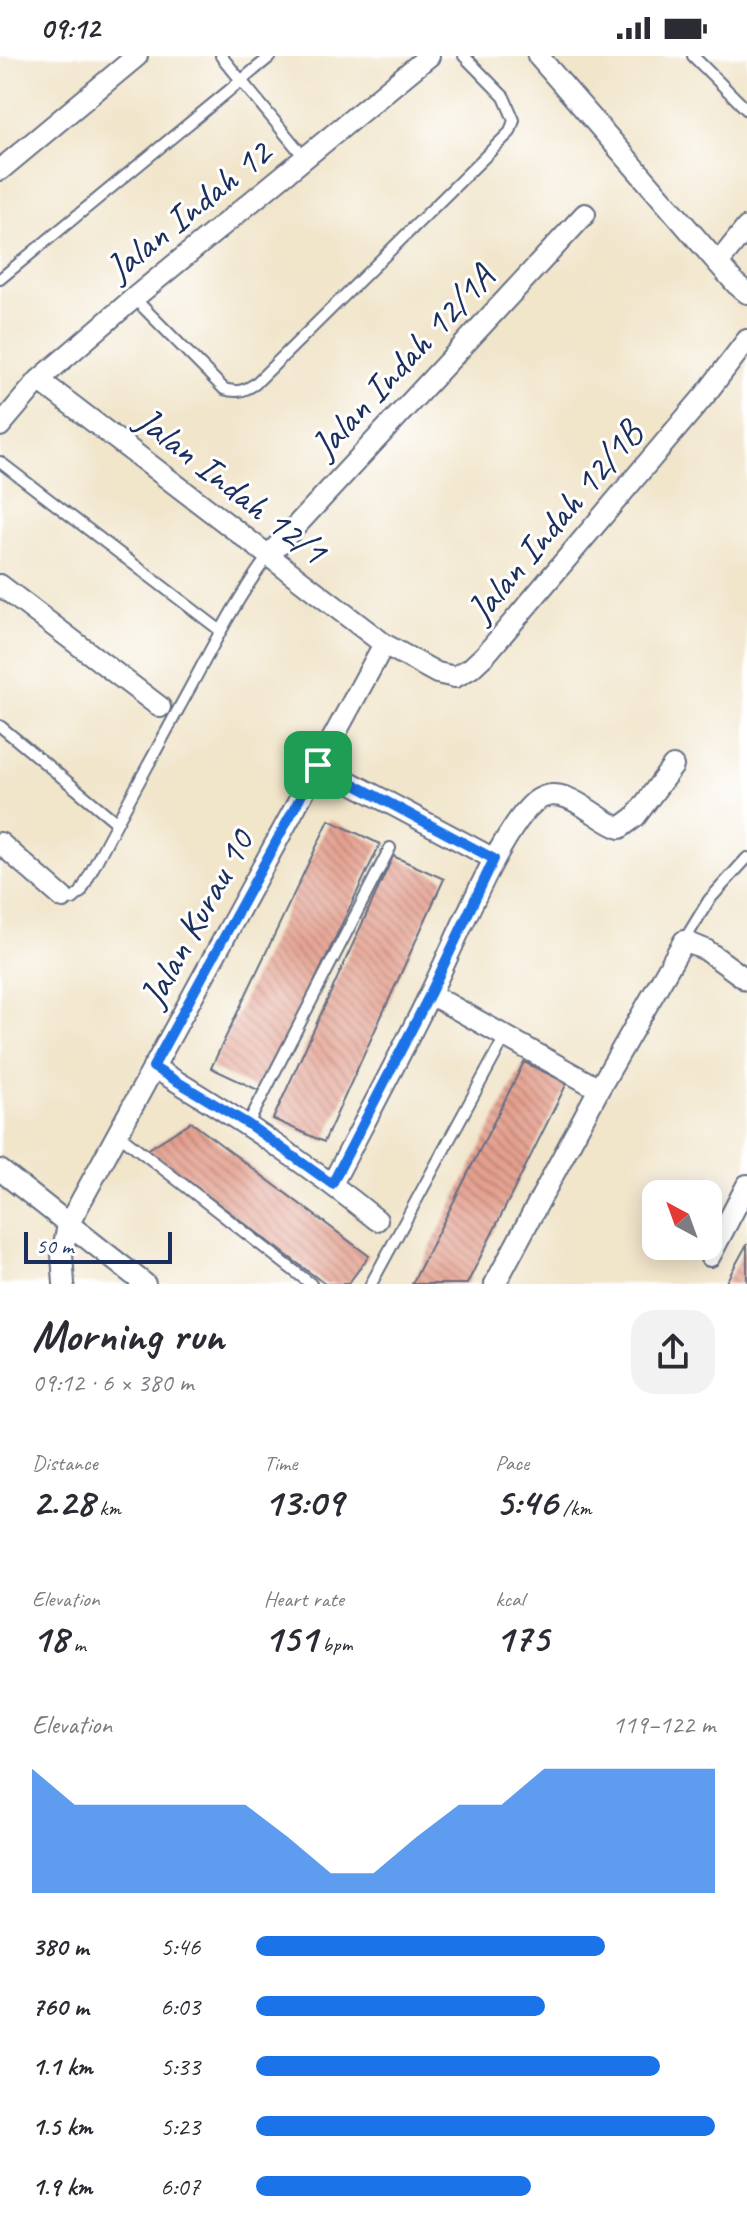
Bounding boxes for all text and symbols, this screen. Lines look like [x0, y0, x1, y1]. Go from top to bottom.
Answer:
text: 09:12 [40, 9, 100, 47]
street label: Jalan Indah 12 [95, 128, 283, 293]
street label: Jalan Indah 12/1A [299, 253, 505, 470]
street label: Jalan Indah 12/1 [125, 395, 338, 576]
street label: Jalan Indah 12/1B [455, 409, 654, 633]
pin [284, 731, 352, 799]
icon: arrive [296, 743, 340, 787]
street label: Jalan Kurau 10 [128, 819, 266, 1016]
north arrow [642, 1180, 722, 1260]
map controls [642, 1180, 722, 1260]
scale bar [24, 1228, 172, 1264]
text: 50 m [36, 1232, 73, 1260]
text: Morning run [32, 1308, 224, 1363]
button: share [631, 1310, 715, 1394]
text: 09:12 · 6 × 380 m [32, 1366, 193, 1399]
text: Distance [32, 1449, 98, 1477]
text: Time [264, 1449, 297, 1477]
text: Pace [495, 1449, 529, 1477]
text: 2.28 [32, 1477, 94, 1527]
text: 13:09 [264, 1477, 343, 1527]
text: 5:46 [495, 1477, 557, 1527]
text: km [94, 1494, 121, 1522]
text: /km [557, 1494, 592, 1522]
text: Elevation [32, 1585, 100, 1613]
text: Heart rate [264, 1585, 344, 1613]
text: kcal [495, 1585, 524, 1613]
text: 18 [32, 1613, 68, 1663]
text: 151 [264, 1613, 317, 1663]
text: 175 [495, 1613, 549, 1663]
text: m [68, 1630, 86, 1658]
text: bpm [317, 1630, 353, 1658]
text: Elevation [32, 1708, 112, 1741]
text: 119–122 m [612, 1708, 715, 1741]
text: 380 m [32, 1930, 88, 1963]
text: 5:46 [160, 1930, 200, 1963]
text: 760 m [32, 1990, 89, 2023]
text: 6:03 [160, 1990, 200, 2023]
text: 1.1 km [32, 2050, 92, 2083]
text: 5:33 [160, 2050, 200, 2083]
text: 1.5 km [32, 2110, 92, 2143]
text: 5:23 [160, 2110, 200, 2143]
text: 1.9 km [32, 2170, 92, 2203]
text: 6:07 [160, 2170, 200, 2203]

